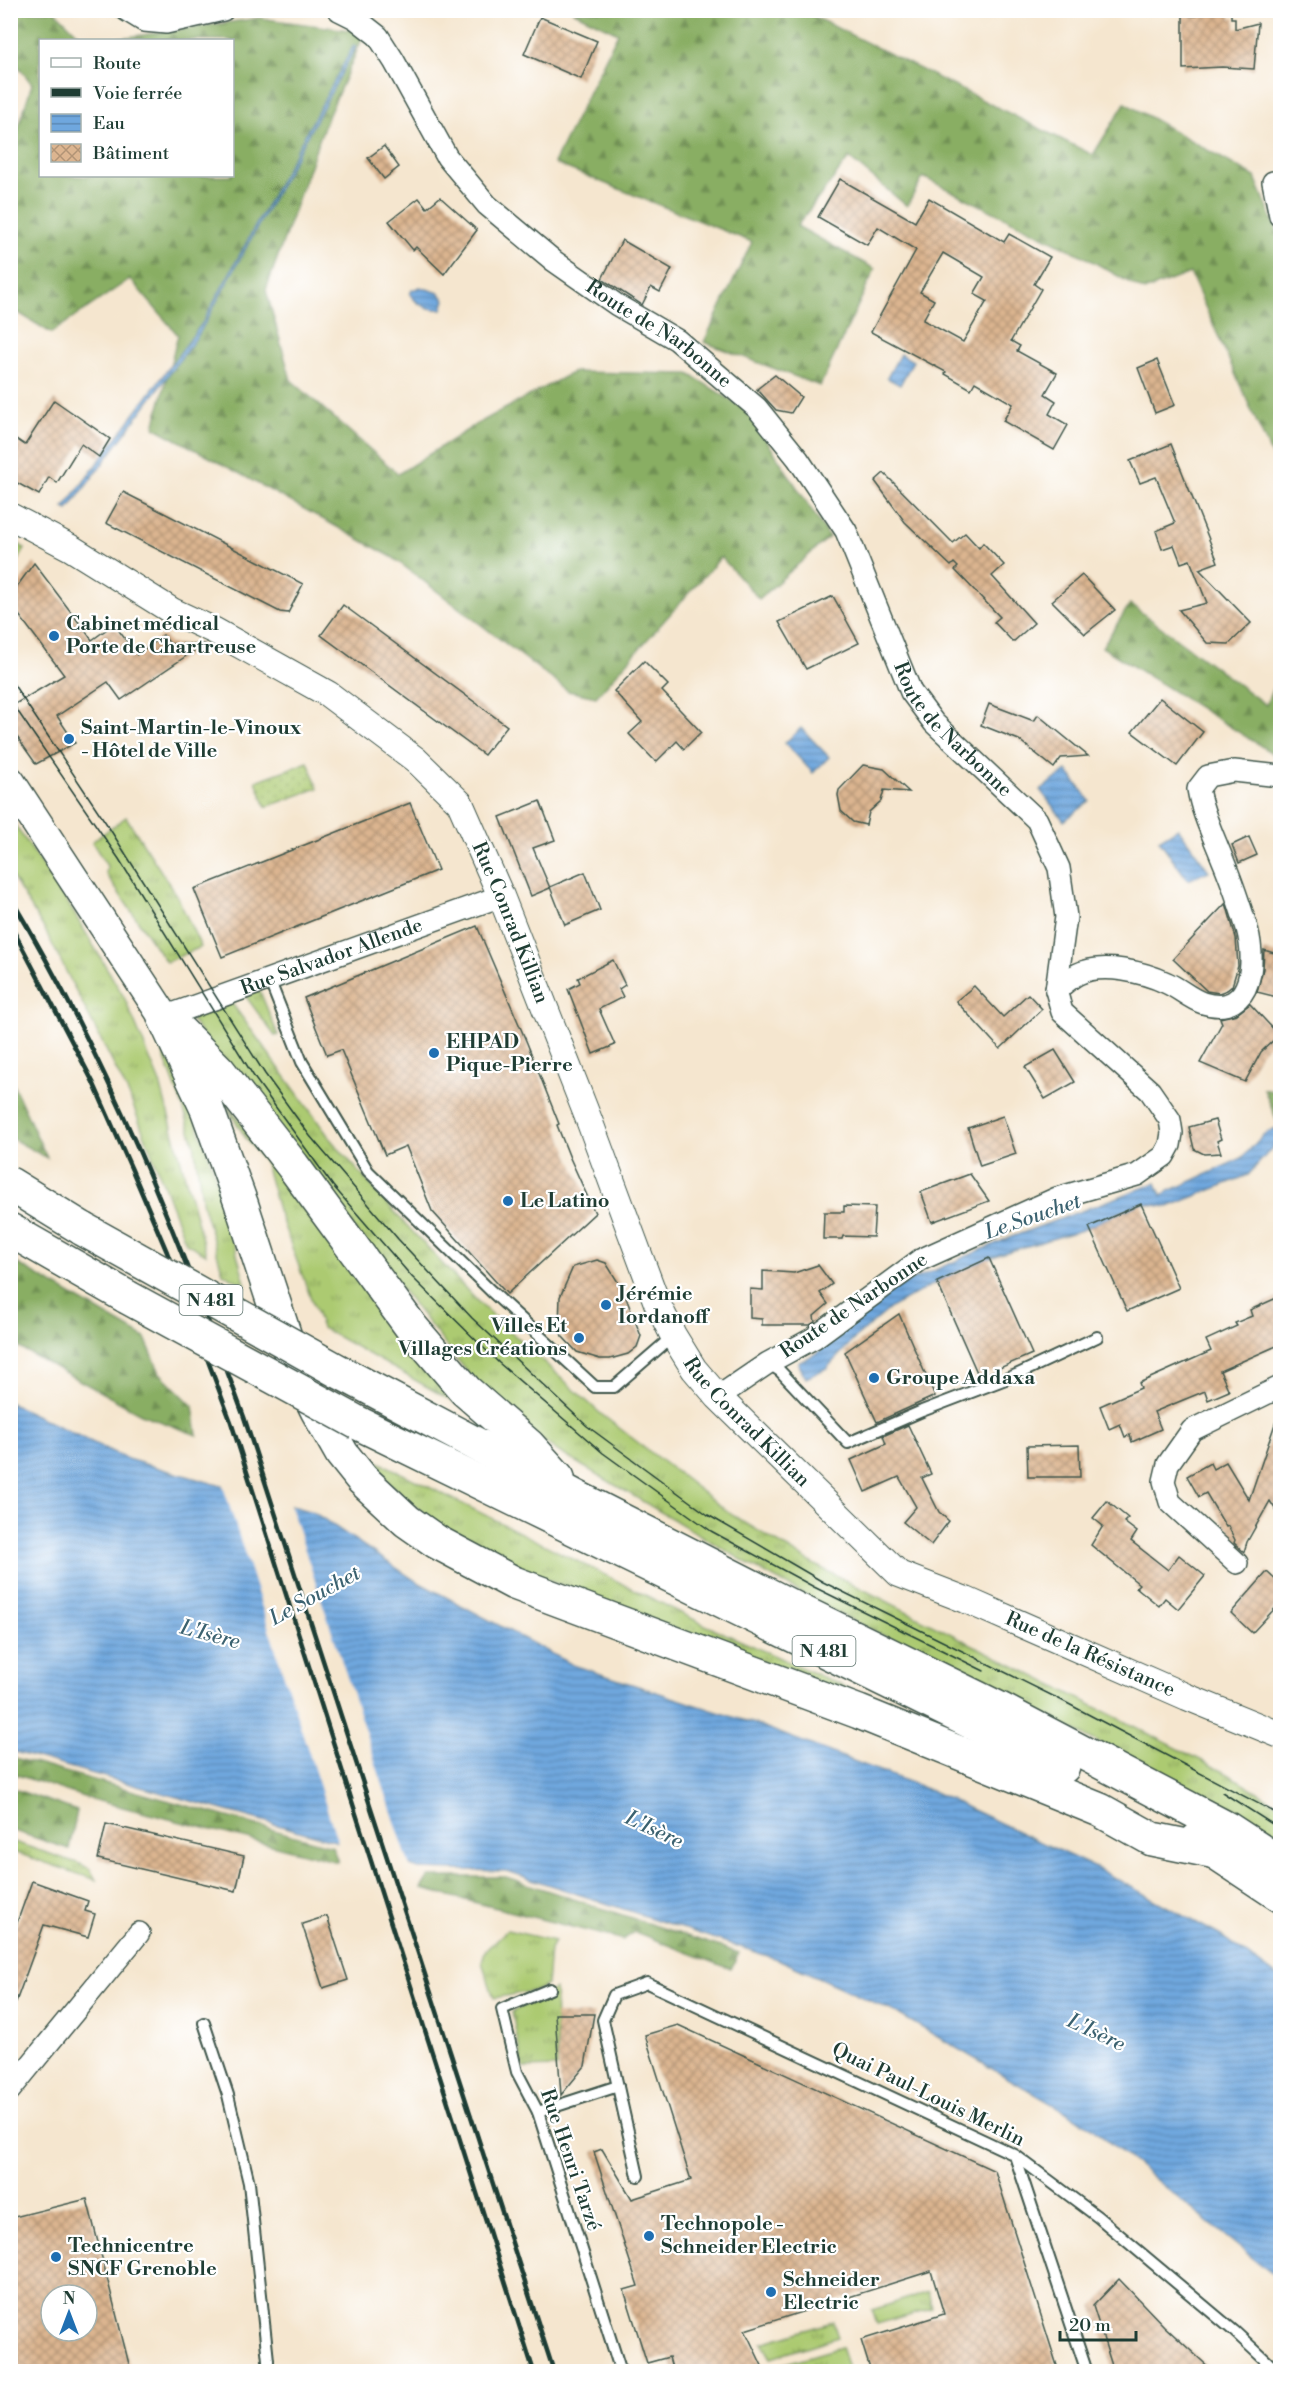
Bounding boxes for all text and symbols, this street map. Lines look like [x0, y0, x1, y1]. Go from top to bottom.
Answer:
legend [39, 39, 234, 177]
text: Route [93, 52, 141, 75]
text: Voie ferrée [92, 82, 182, 105]
text: Eau [93, 112, 126, 135]
text: Bâtiment [92, 142, 170, 165]
street label: Route de Narbonne [581, 274, 737, 393]
place label: Cabinet médical Porte de Chartreuse [66, 612, 256, 660]
marker: Cabinet médical Porte de Chartreuse [47, 629, 61, 643]
street label: Route de Narbonne [888, 658, 1017, 803]
place label: Saint-Martin-le-Vinoux - Hôtel de Ville [81, 716, 302, 764]
marker: Saint-Martin-le-Vinoux - Hôtel de Ville [62, 732, 76, 746]
street label: Rue Conrad Killian [466, 838, 554, 1007]
street label: Rue Salvador Allende [237, 913, 426, 1001]
place label: EHPAD Pique-Pierre [446, 1030, 573, 1078]
marker: EHPAD Pique-Pierre [427, 1046, 441, 1060]
water label: Le Souchet [981, 1188, 1085, 1246]
place label: Le Latino [520, 1189, 610, 1214]
marker: Le Latino [501, 1194, 515, 1208]
street label: Route de Narbonne [775, 1247, 933, 1365]
place label: Jérémie Iordanoff [615, 1282, 711, 1330]
road number: N 481 [180, 1285, 242, 1315]
marker: Jérémie Iordanoff [599, 1298, 613, 1312]
place label: Villes Et Villages Créations [397, 1314, 568, 1362]
marker: Villes Et Villages Créations [572, 1331, 586, 1345]
street label: Rue Conrad Killian [677, 1353, 815, 1493]
place label: Groupe Addaxa [886, 1366, 1035, 1391]
marker: Groupe Addaxa [867, 1371, 881, 1385]
water label: Le Souchet [264, 1560, 366, 1632]
street label: Rue de la Résistance [1001, 1606, 1179, 1703]
water label: L'Isère [176, 1614, 243, 1655]
road number: N 481 [792, 1636, 856, 1666]
water label: L'Isère [620, 1805, 687, 1855]
water label: L'Isère [1062, 2008, 1129, 2058]
street label: Quai Paul-Louis Merlin [827, 2037, 1029, 2153]
street label: Rue Henri Tarzé [534, 2086, 606, 2234]
place label: Technopole - Schneider Electric [661, 2212, 837, 2260]
marker: Technopole - Schneider Electric [642, 2229, 656, 2243]
place label: Technicentre SNCF Grenoble [68, 2234, 217, 2282]
marker: Technicentre SNCF Grenoble [49, 2250, 63, 2264]
place label: Schneider Electric [783, 2268, 880, 2316]
north arrow [39, 2283, 99, 2343]
marker: Schneider Electric [764, 2285, 778, 2299]
text: N [63, 2289, 76, 2309]
scale bar [1060, 2304, 1136, 2342]
text: 20 m [1069, 2314, 1111, 2337]

